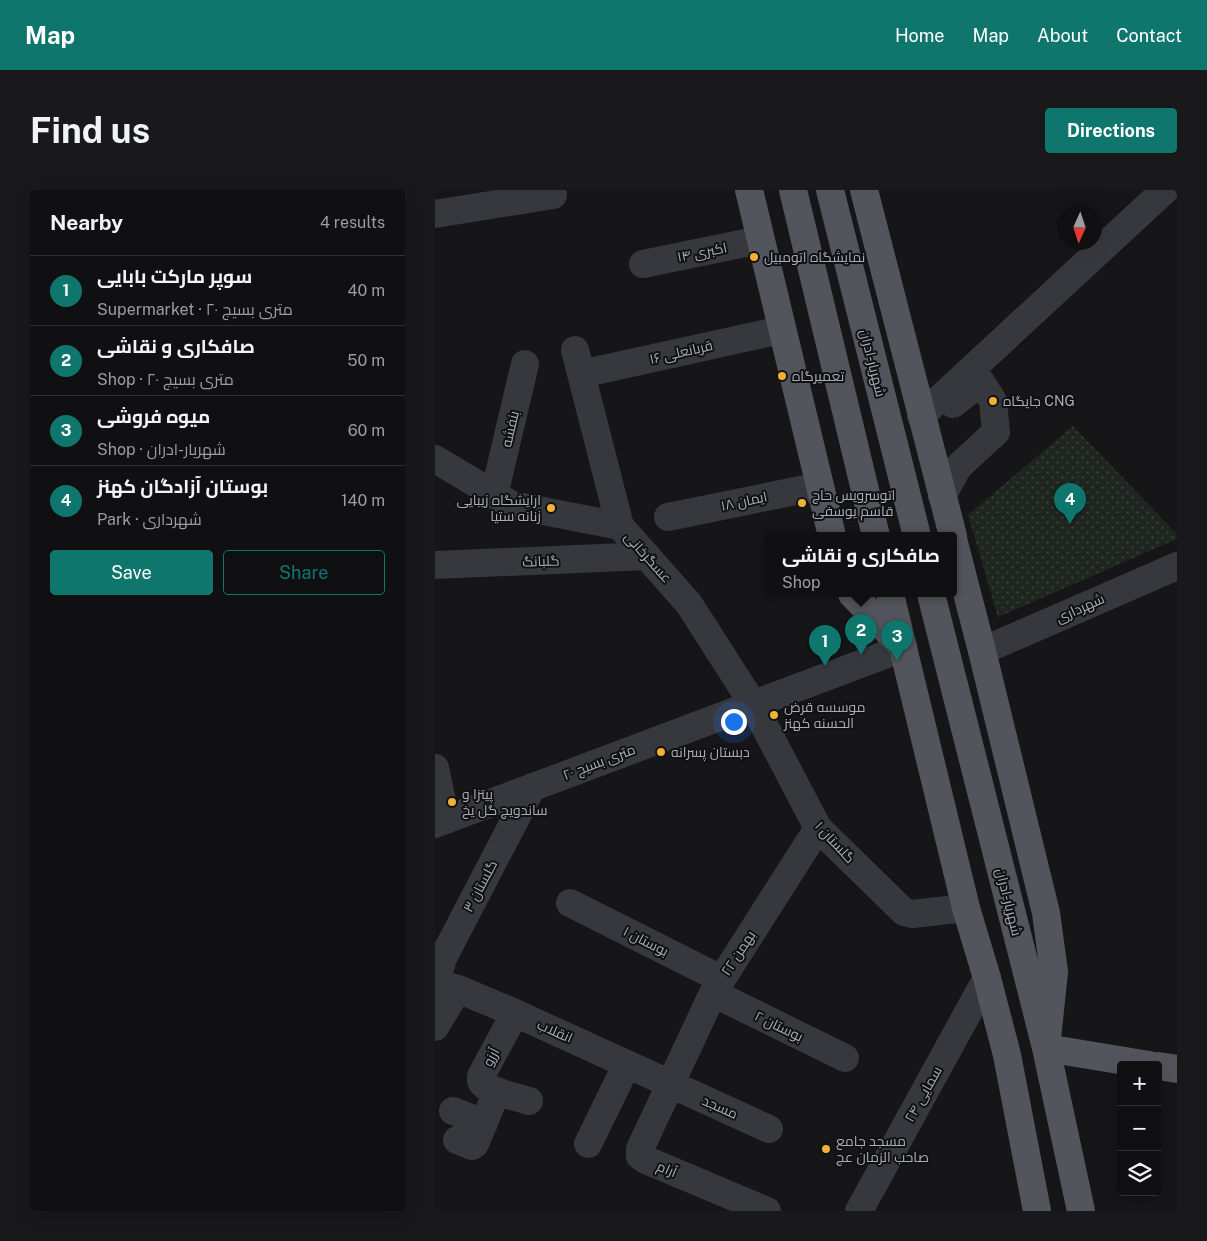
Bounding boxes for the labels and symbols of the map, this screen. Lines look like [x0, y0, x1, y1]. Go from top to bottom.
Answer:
north arrow [1057, 205, 1102, 250]
street label: اکبری ۱۴ [676, 239, 728, 265]
place label: نمایشگاه اتومبیل [764, 249, 865, 265]
marker: نمایشگاه اتومبیل [748, 251, 760, 263]
street label: شهریار-ادران [857, 328, 889, 398]
street label: قربانعلی ۱۶ [648, 337, 714, 367]
place label: تعمیرگاه [792, 368, 844, 384]
marker: تعمیرگاه [776, 370, 788, 382]
place label: جایگاه CNG [1003, 393, 1075, 409]
marker: جایگاه CNG [987, 395, 999, 407]
street label: بنفشه [498, 409, 522, 449]
pin: 4 [1054, 483, 1086, 524]
place label: اتوسرویس حاج قاسم یوسفی [812, 487, 895, 521]
street label: ایمان ۱۸ [719, 488, 769, 514]
place label: ارایشگاه زیبایی زنانه ستیا [457, 492, 541, 524]
marker: اتوسرویس حاج قاسم یوسفی [796, 497, 808, 509]
marker: ارایشگاه زیبایی زنانه ستیا [545, 502, 557, 514]
street label: عسگرخانی [621, 528, 675, 586]
street label: گلبانگ [522, 552, 560, 570]
street label: شهرداری [1053, 590, 1107, 626]
pin: 2 [845, 614, 877, 655]
pin: 3 [881, 620, 913, 661]
pin: 1 [809, 625, 841, 666]
place label: موسسه قرض الحسنه کهنز [783, 699, 866, 731]
your location [721, 709, 747, 735]
marker: موسسه قرض الحسنه کهنز [768, 709, 780, 721]
street label: ۲۰ متری بسیج [561, 741, 638, 784]
place label: دبستان پسرانه [671, 744, 750, 762]
marker: دبستان پسرانه [655, 746, 667, 758]
place label: پیتزا و ساندویچ گل یخ [462, 786, 548, 819]
marker: پیتزا و ساندویچ گل یخ [446, 796, 458, 808]
street label: گلستان ۱ [812, 818, 858, 866]
street label: گلستان ۳ [460, 857, 500, 915]
street label: شهریار-ادران [993, 867, 1025, 937]
street label: بوستان ۱ [621, 923, 671, 959]
street label: ۲۲ بهمن [718, 928, 758, 978]
street label: بوستان ۲ [752, 1007, 806, 1045]
street label: انقلاب [535, 1016, 575, 1046]
street label: آرزو [480, 1045, 503, 1069]
street label: سمایی ۲۴ [901, 1063, 945, 1125]
street label: مسجد [700, 1092, 740, 1122]
place label: مسجد جامع صاحب الزمان عج [836, 1133, 929, 1166]
marker: مسجد جامع صاحب الزمان عج [820, 1143, 832, 1155]
street label: آرام [654, 1158, 680, 1182]

